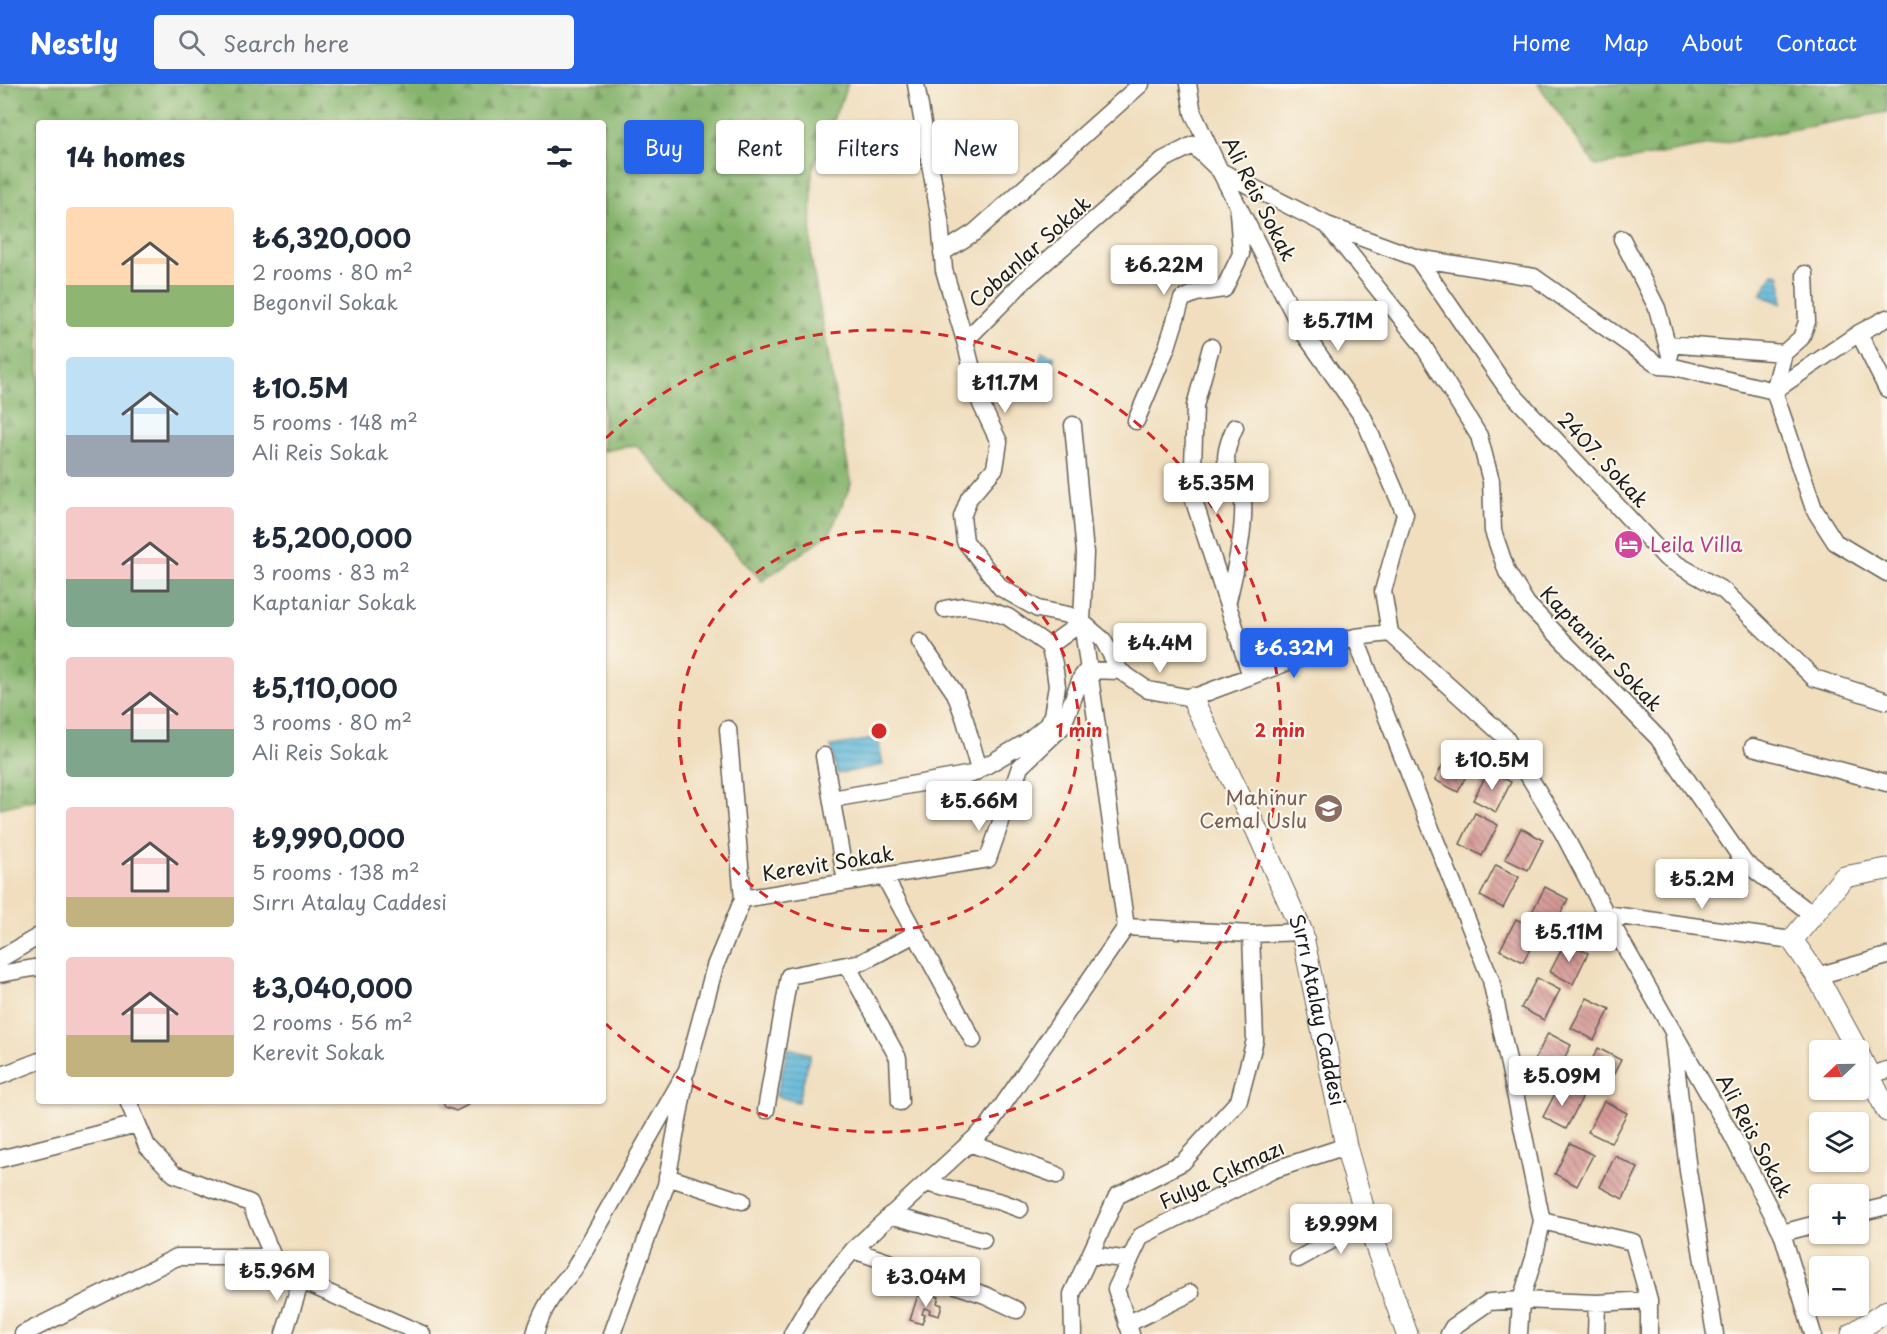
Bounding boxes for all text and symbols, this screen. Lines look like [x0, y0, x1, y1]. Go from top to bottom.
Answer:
search box [154, 15, 574, 69]
text: Nestly [30, 21, 118, 64]
icon: search [175, 26, 208, 59]
text: Search here [223, 26, 349, 59]
text: Home [1512, 26, 1571, 58]
text: Map [1604, 26, 1649, 58]
text: About [1682, 26, 1743, 58]
text: Contact [1776, 26, 1857, 58]
chip: Buy [624, 120, 704, 174]
chip: Rent [716, 120, 804, 174]
chip: Filters [816, 120, 920, 174]
chip: New [932, 120, 1018, 174]
street label: Ali Reis Sokak [1216, 131, 1304, 266]
text: 14 homes [66, 137, 185, 176]
icon: filters [543, 140, 576, 173]
street label: Cobanlar Sokak [962, 188, 1097, 314]
text: ₺6,320,000 [252, 218, 411, 257]
icon: home [114, 231, 186, 303]
pin: ₺6.22M [1115, 245, 1213, 296]
text: ₺6.22M [1125, 249, 1203, 279]
text: 2 rooms · 80 m² [252, 257, 413, 287]
text: Begonvil Sokak [252, 287, 398, 317]
pin: ₺5.71M [1289, 301, 1387, 352]
text: ₺5.71M [1303, 305, 1373, 335]
pin: ₺11.7M [956, 363, 1054, 414]
text: ₺11.7M [972, 367, 1038, 397]
text: ₺10.5M [252, 368, 349, 407]
icon: home [114, 381, 186, 453]
street label: 2407. Sokak [1551, 405, 1656, 514]
text: 5 rooms · 148 m² [252, 407, 418, 437]
text: Ali Reis Sokak [252, 437, 388, 467]
pin: ₺5.35M [1167, 463, 1265, 514]
text: ₺5.35M [1178, 467, 1254, 497]
text: ₺5,200,000 [252, 518, 412, 557]
hotel icon: Leila Villa [1613, 529, 1645, 561]
place label: Leila Villa [1650, 529, 1743, 559]
icon: home [114, 531, 186, 603]
text: 3 rooms · 83 m² [252, 557, 410, 587]
street label: Kaptaniar Sokak [1534, 579, 1670, 718]
text: Kaptaniar Sokak [252, 587, 417, 617]
pin: ₺4.4M [1118, 623, 1202, 674]
text: ₺4.4M [1127, 627, 1193, 657]
pin: ₺6.32M [1245, 628, 1343, 679]
text: ₺6.32M [1254, 632, 1334, 662]
text: ₺5,110,000 [252, 668, 398, 707]
icon: home [114, 681, 186, 753]
text: 3 rooms · 80 m² [252, 707, 412, 737]
text: 1 min [1056, 716, 1102, 743]
text: 2 min [1255, 716, 1305, 743]
centre of rings [869, 721, 889, 741]
text: Ali Reis Sokak [252, 737, 388, 767]
pin: ₺10.5M [1443, 740, 1541, 791]
text: ₺10.5M [1455, 744, 1529, 774]
pin: ₺5.66M [930, 781, 1028, 832]
place label: Mahinur Cemal Uslu [1199, 782, 1308, 835]
text: ₺5.66M [940, 785, 1018, 815]
school or university icon: Mahinur Cemal Uslu [1312, 793, 1344, 825]
text: ₺9,990,000 [252, 818, 405, 857]
icon: home [114, 831, 186, 903]
street label: Kerevit Sokak [760, 838, 896, 888]
text: 5 rooms · 138 m² [252, 857, 420, 887]
pin: ₺5.2M [1660, 859, 1744, 910]
text: ₺5.2M [1669, 863, 1735, 893]
text: Sırrı Atalay Caddesi [252, 887, 447, 917]
street label: Sırrı Atalay Caddesi [1282, 909, 1353, 1108]
pin: ₺5.11M [1520, 912, 1618, 963]
text: ₺5.11M [1535, 916, 1603, 946]
text: ₺3,040,000 [252, 968, 413, 1007]
icon: home [114, 981, 186, 1053]
text: 2 rooms · 56 m² [252, 1007, 413, 1037]
text: Kerevit Sokak [252, 1037, 385, 1067]
north arrow [1809, 1040, 1869, 1100]
map controls [1809, 1040, 1869, 1316]
pin: ₺5.09M [1513, 1056, 1611, 1107]
text: ₺5.09M [1523, 1060, 1601, 1090]
street label: Ali Reis Sokak [1710, 1068, 1800, 1203]
button: layers [1809, 1112, 1869, 1172]
street label: Fulya Çıkmazı [1154, 1132, 1289, 1216]
button: + [1809, 1184, 1869, 1244]
pin: ₺9.99M [1292, 1204, 1390, 1255]
text: ₺9.99M [1304, 1208, 1378, 1238]
pin: ₺5.96M [228, 1251, 326, 1302]
text: ₺5.96M [239, 1255, 315, 1285]
button: − [1809, 1256, 1869, 1316]
pin: ₺3.04M [877, 1257, 975, 1308]
text: ₺3.04M [886, 1261, 966, 1291]

